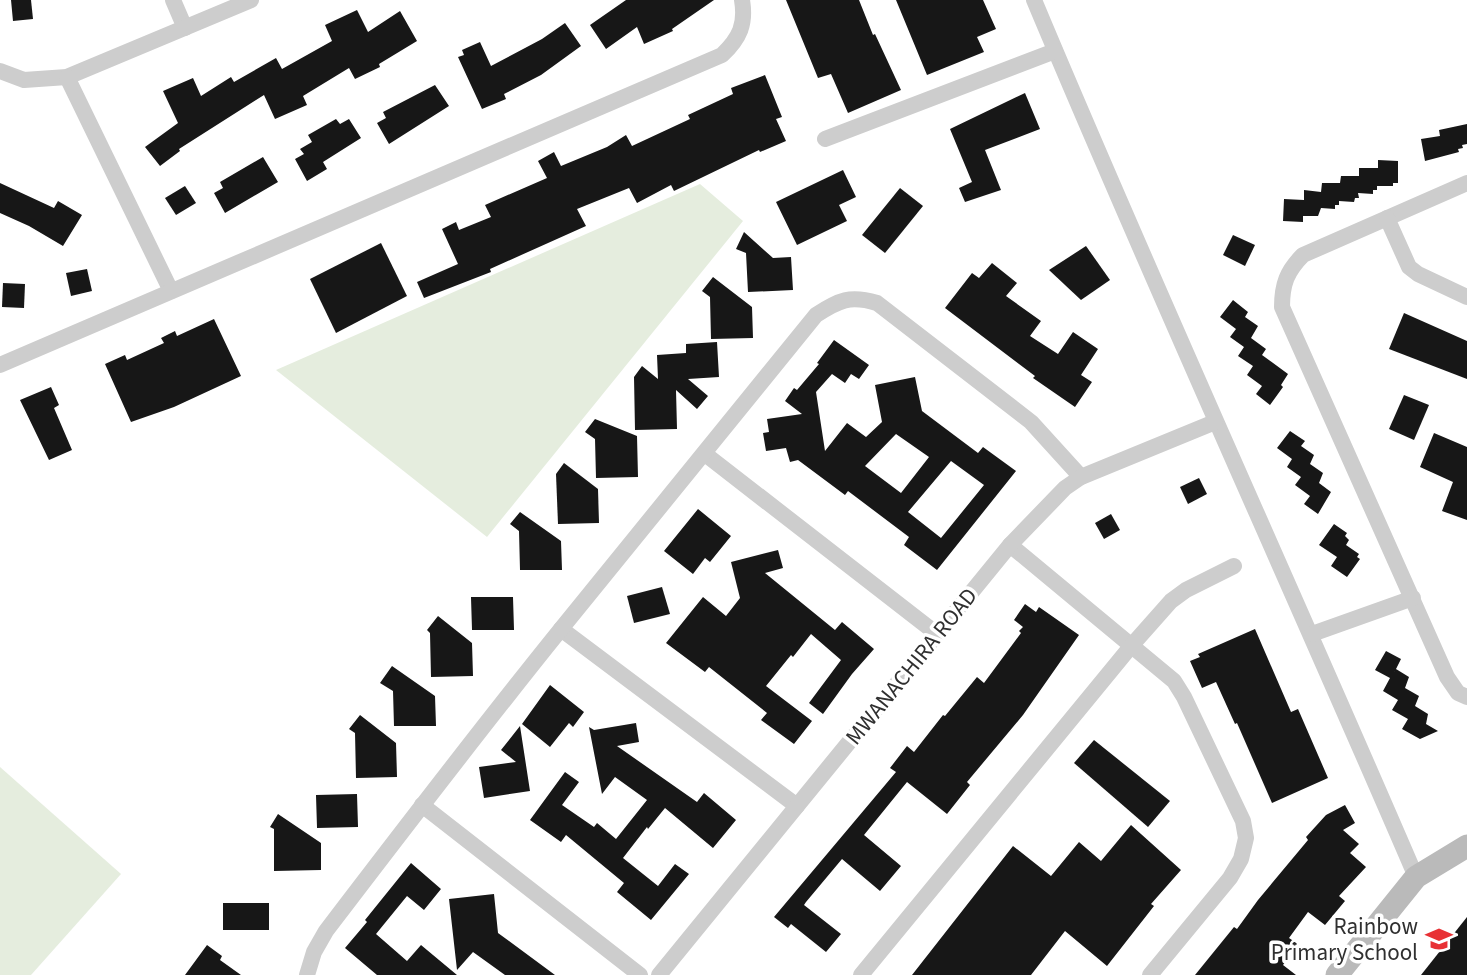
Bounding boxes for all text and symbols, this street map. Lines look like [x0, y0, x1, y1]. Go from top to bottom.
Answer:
street label: MWANACHIRA ROAD [838, 581, 985, 752]
place label: Rainbow Primary School [1271, 910, 1418, 969]
school or university icon: Rainbow Primary School [1424, 924, 1454, 954]

